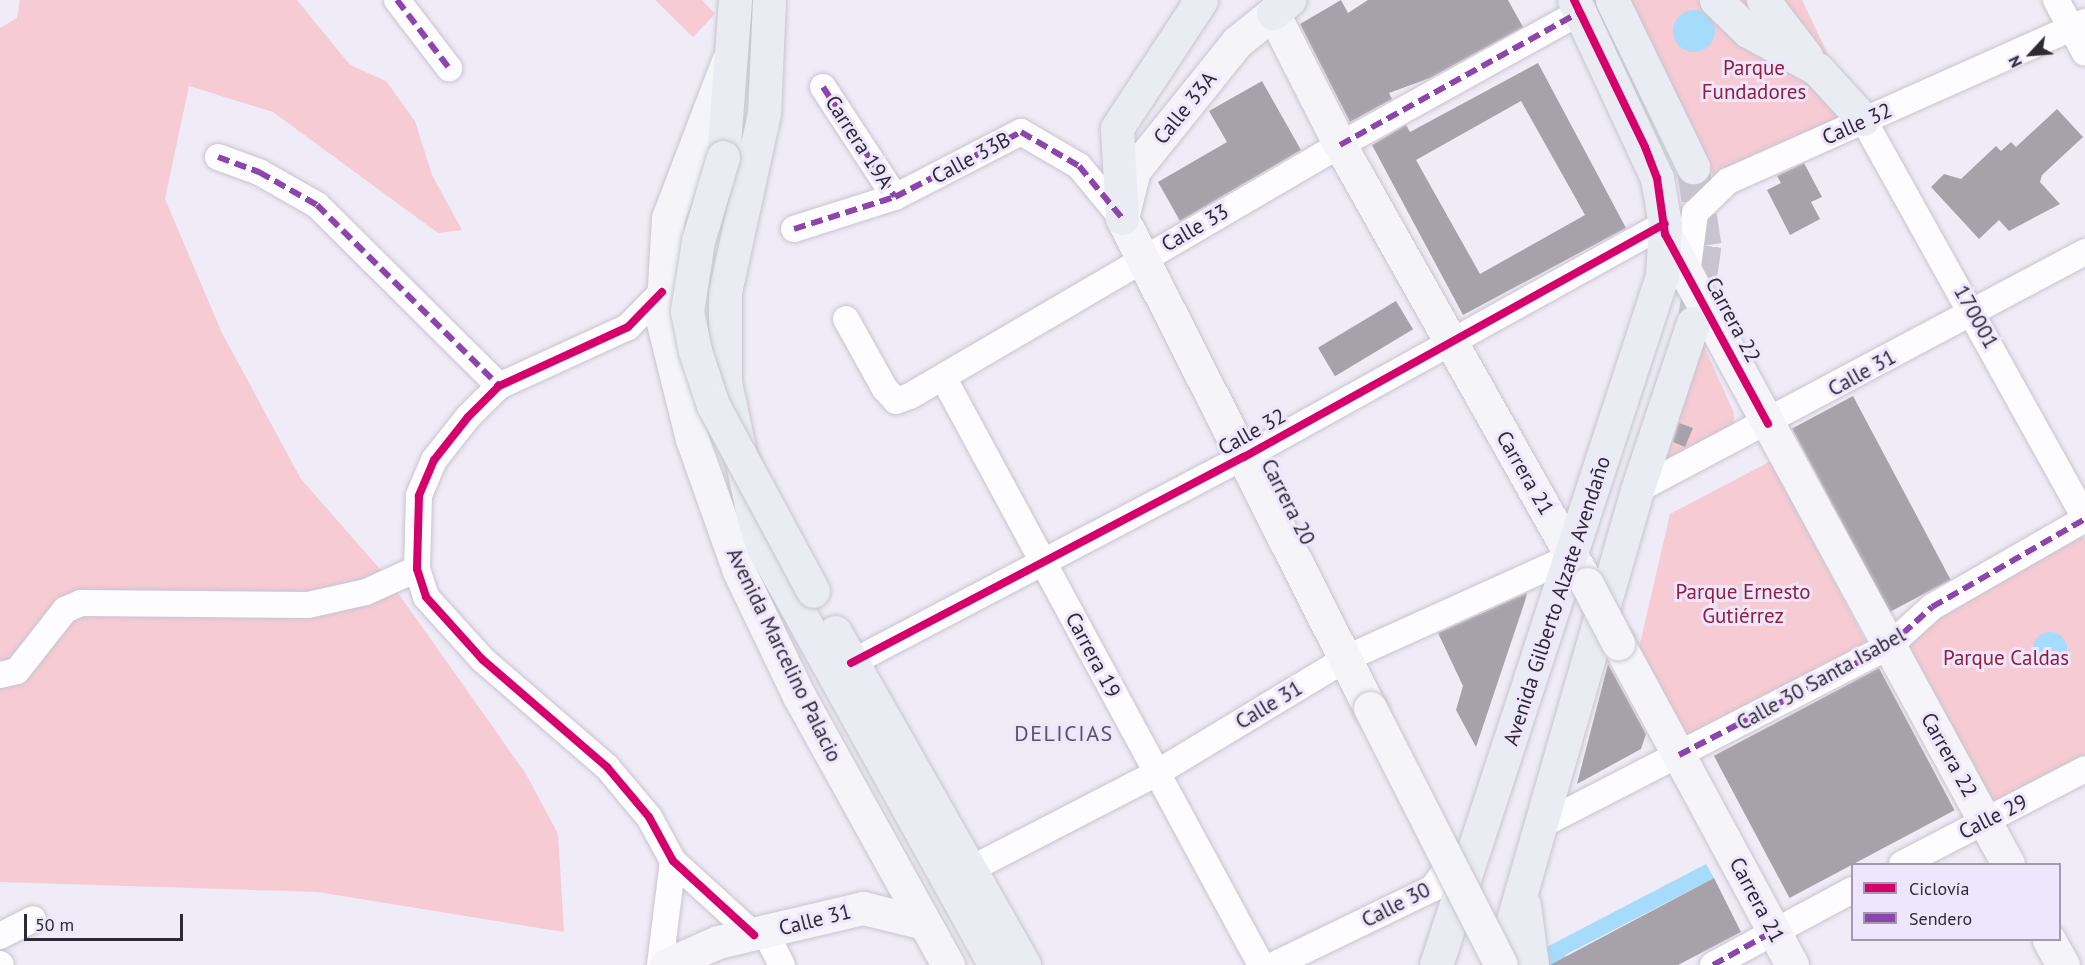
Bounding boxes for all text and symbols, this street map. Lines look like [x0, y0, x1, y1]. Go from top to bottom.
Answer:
north arrow [2001, 24, 2061, 84]
text: N [2004, 53, 2026, 71]
park label: Parque Fundadores [1702, 55, 1806, 105]
street label: Calle 33A [1148, 67, 1222, 149]
street label: Carrera 19A [820, 91, 898, 193]
street label: Calle 32 [1818, 98, 1896, 150]
street label: Calle 33B [927, 127, 1015, 189]
street label: Calle 33 [1157, 199, 1233, 257]
street label: Carrera 22 [1700, 273, 1766, 367]
street label: 170001 [1948, 281, 2004, 353]
street label: Calle 31 [1824, 344, 1900, 402]
street label: Calle 32 [1214, 403, 1290, 461]
street label: Carrera 21 [1491, 426, 1559, 520]
street label: Avenida Gilberto Alzate Avendaño [1498, 452, 1616, 750]
street label: Carrera 20 [1256, 455, 1320, 549]
street label: Avenida Marcelino Palacio [721, 544, 847, 766]
park label: Parque Ernesto Gutiérrez [1676, 579, 1810, 629]
street label: Carrera 19 [1060, 608, 1126, 702]
street label: Calle 30 Santa Isabel [1732, 622, 1910, 736]
park label: Parque Caldas [1943, 645, 2069, 671]
street label: Calle 31 [1231, 675, 1307, 735]
street label: Carrera 22 [1915, 708, 1983, 802]
district label: DELICIAS [1014, 721, 1114, 747]
street label: Calle 29 [1955, 789, 2031, 845]
street label: Carrera 21 [1724, 853, 1790, 947]
legend [1851, 863, 2061, 941]
street label: Calle 30 [1358, 877, 1434, 933]
text: Ciclovía [1909, 877, 1969, 900]
street label: Calle 31 [776, 899, 854, 941]
scale bar [27, 902, 186, 940]
text: Sendero [1909, 907, 1972, 930]
text: 50 m [35, 913, 74, 936]

